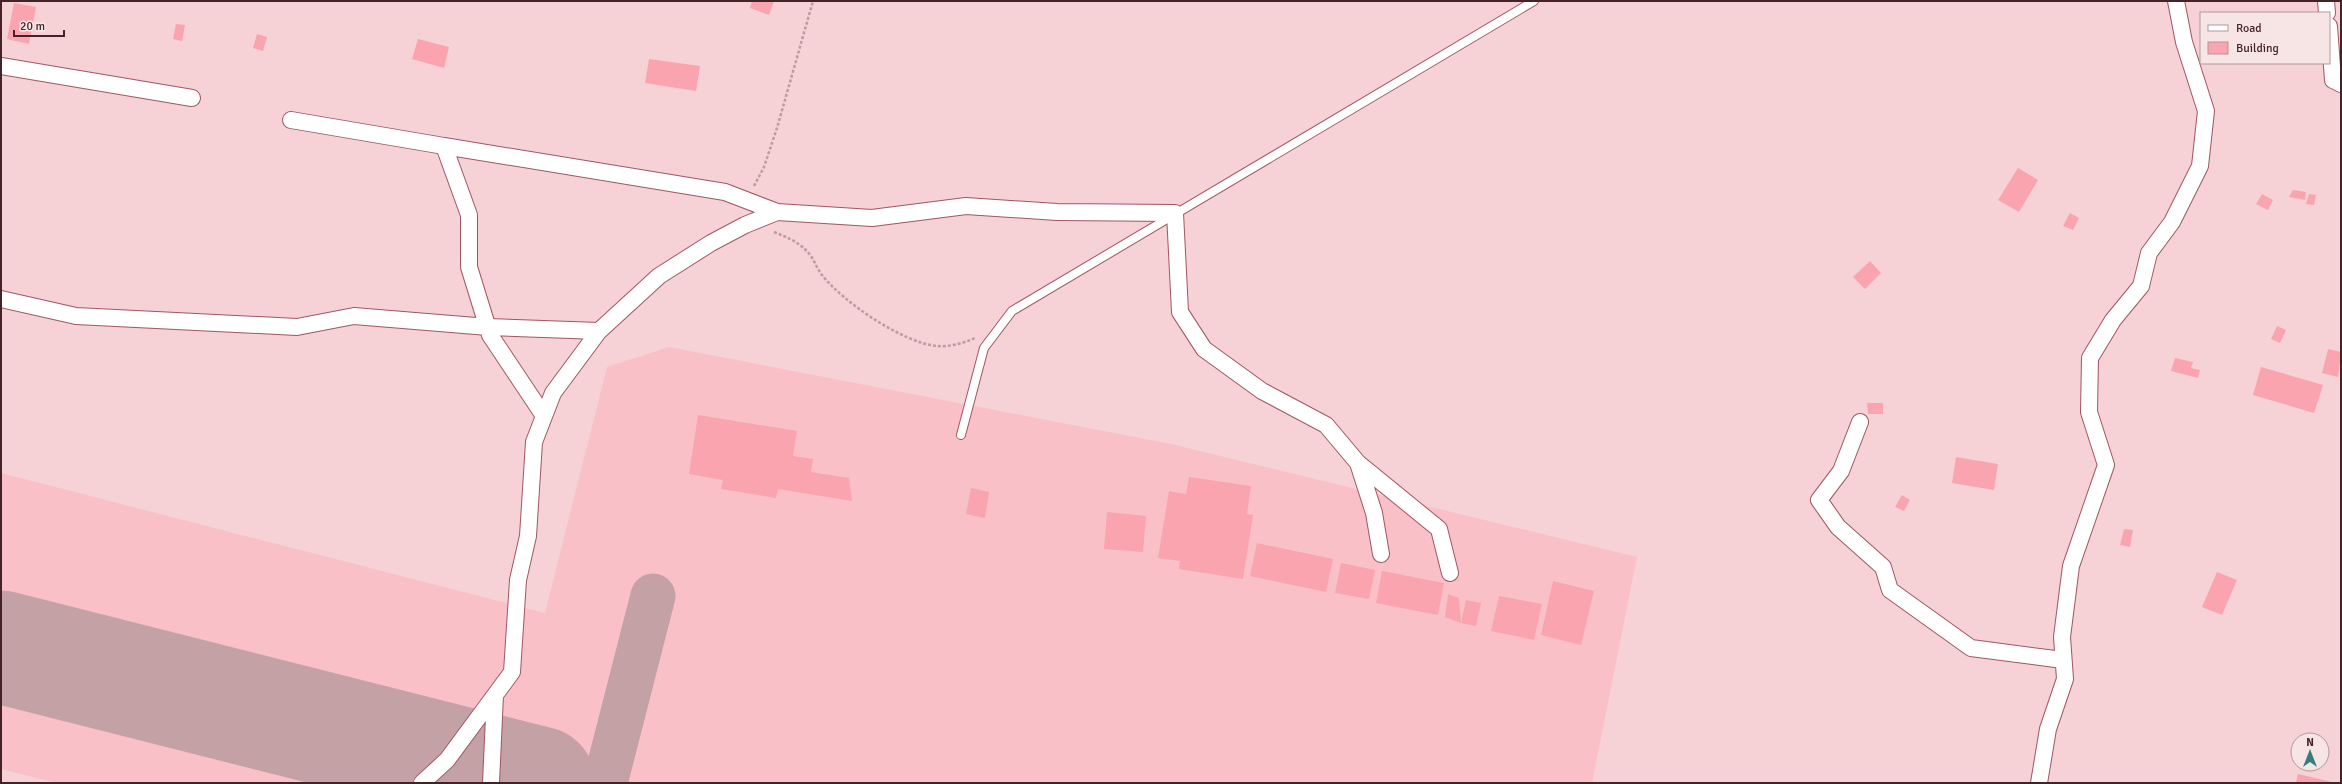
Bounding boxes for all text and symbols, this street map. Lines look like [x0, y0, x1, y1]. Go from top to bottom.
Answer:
scale bar [14, 12, 64, 38]
legend [2200, 12, 2330, 64]
text: 20 m [20, 19, 45, 34]
text: Road [2236, 21, 2262, 36]
text: Building [2236, 41, 2279, 56]
north arrow [2290, 732, 2330, 772]
text: N [2306, 736, 2314, 749]

